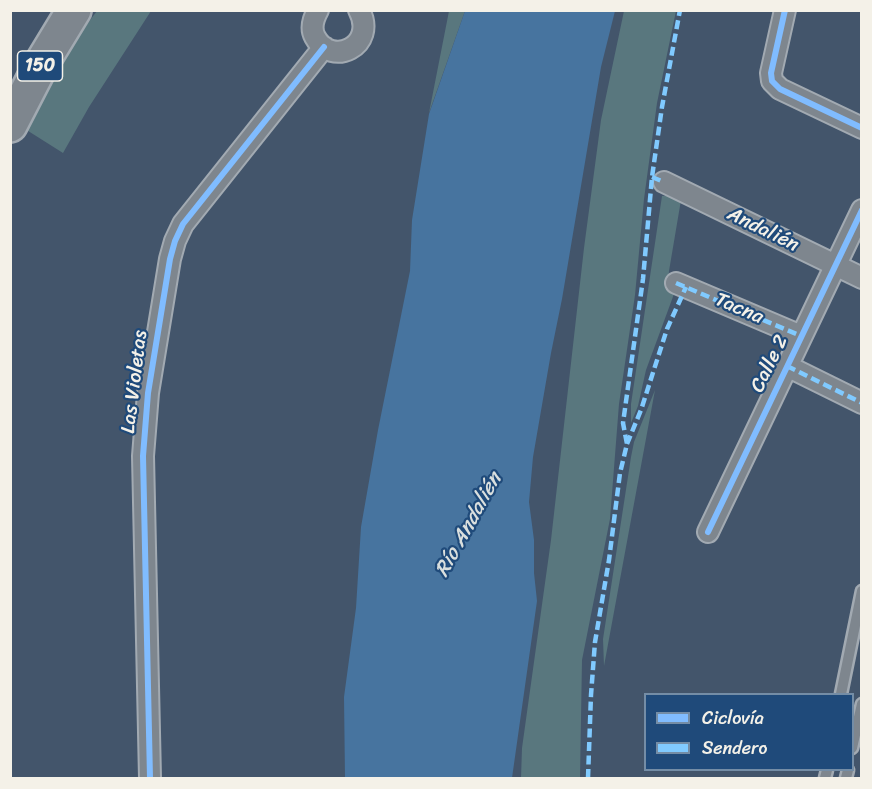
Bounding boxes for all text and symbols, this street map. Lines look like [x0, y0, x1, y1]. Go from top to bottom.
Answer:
road number: 150 [18, 51, 63, 81]
street label: Andalién [723, 202, 803, 258]
street label: Tacna [711, 288, 767, 330]
street label: Las Violetas [117, 329, 153, 435]
street label: Calle 2 [746, 331, 794, 397]
water label: Río Andalién [430, 468, 508, 582]
legend [644, 693, 854, 771]
text: Ciclovía [702, 702, 764, 734]
text: Sendero [702, 732, 767, 764]

